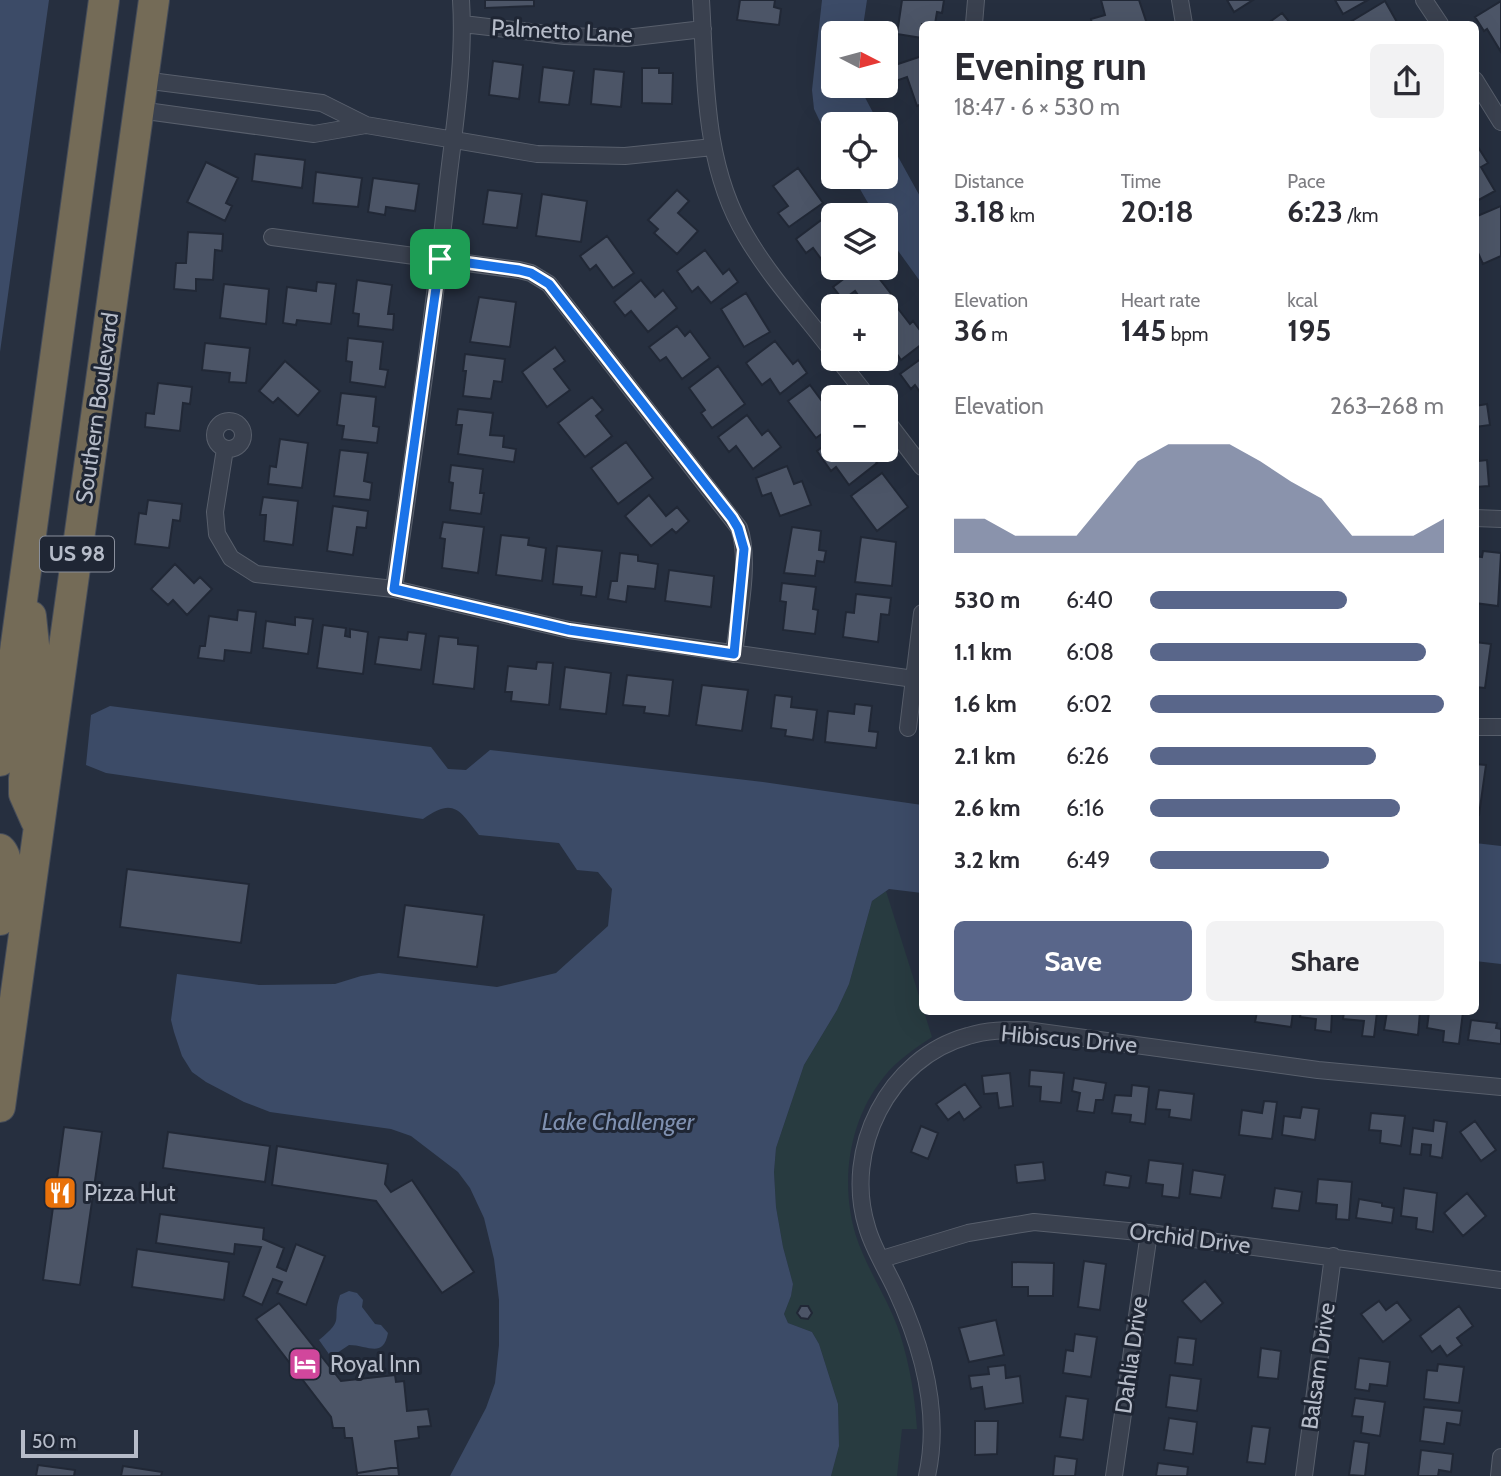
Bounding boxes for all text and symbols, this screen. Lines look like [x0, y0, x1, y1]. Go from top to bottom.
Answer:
street label: Palmetto Lane [491, 13, 634, 49]
north arrow [821, 21, 898, 98]
map controls [821, 21, 898, 462]
text: Evening run [954, 43, 1147, 90]
button: share [1370, 44, 1444, 118]
text: 18:47 · 6 × 530 m [954, 93, 1120, 121]
button: locate [821, 112, 898, 189]
text: Distance [954, 170, 1024, 193]
text: Time [1121, 170, 1161, 193]
text: Pace [1287, 170, 1325, 193]
text: 3.18 [954, 193, 1005, 230]
text: 20:18 [1121, 193, 1194, 230]
text: 6:23 [1287, 193, 1343, 230]
button: layers [821, 203, 898, 280]
text: km [1005, 204, 1035, 227]
text: /km [1343, 204, 1378, 227]
pin [410, 229, 470, 289]
icon: arrive [421, 240, 459, 278]
text: Elevation [954, 289, 1028, 312]
text: Heart rate [1121, 289, 1200, 312]
text: kcal [1287, 289, 1318, 312]
button: + [821, 294, 898, 371]
street label: Southern Boulevard [70, 311, 124, 505]
text: 36 [954, 312, 987, 349]
text: 145 [1121, 312, 1166, 349]
text: 195 [1287, 312, 1331, 349]
text: m [987, 323, 1008, 346]
text: bpm [1166, 323, 1209, 346]
button: − [821, 385, 898, 462]
text: Elevation [954, 392, 1044, 420]
text: 263–268 m [1330, 392, 1444, 420]
road number: US 98 [40, 536, 114, 572]
text: 530 m [954, 586, 1020, 614]
text: 6:40 [1066, 586, 1113, 614]
text: 1.1 km [954, 638, 1012, 666]
text: 6:08 [1066, 638, 1114, 666]
text: 1.6 km [954, 690, 1017, 718]
text: 6:02 [1066, 690, 1112, 718]
text: 2.1 km [954, 742, 1016, 770]
text: 6:26 [1066, 742, 1109, 770]
text: 2.6 km [954, 794, 1021, 822]
text: 6:16 [1066, 794, 1104, 822]
text: 3.2 km [954, 846, 1020, 874]
text: 6:49 [1066, 846, 1110, 874]
button: Save [954, 921, 1192, 1001]
button: Share [1206, 921, 1444, 1001]
street label: Hibiscus Drive [1000, 1019, 1139, 1059]
water label: Lake Challenger [542, 1107, 696, 1136]
restaurant icon: Pizza Hut [41, 1174, 79, 1212]
place label: Pizza Hut [84, 1179, 176, 1207]
street label: Orchid Drive [1128, 1217, 1252, 1259]
street label: Dahlia Drive [1109, 1294, 1153, 1415]
street label: Balsam Drive [1295, 1301, 1341, 1431]
hotel icon: Royal Inn [286, 1345, 324, 1383]
place label: Royal Inn [330, 1350, 420, 1378]
scale bar [21, 1427, 138, 1459]
text: 50 m [32, 1430, 76, 1453]

